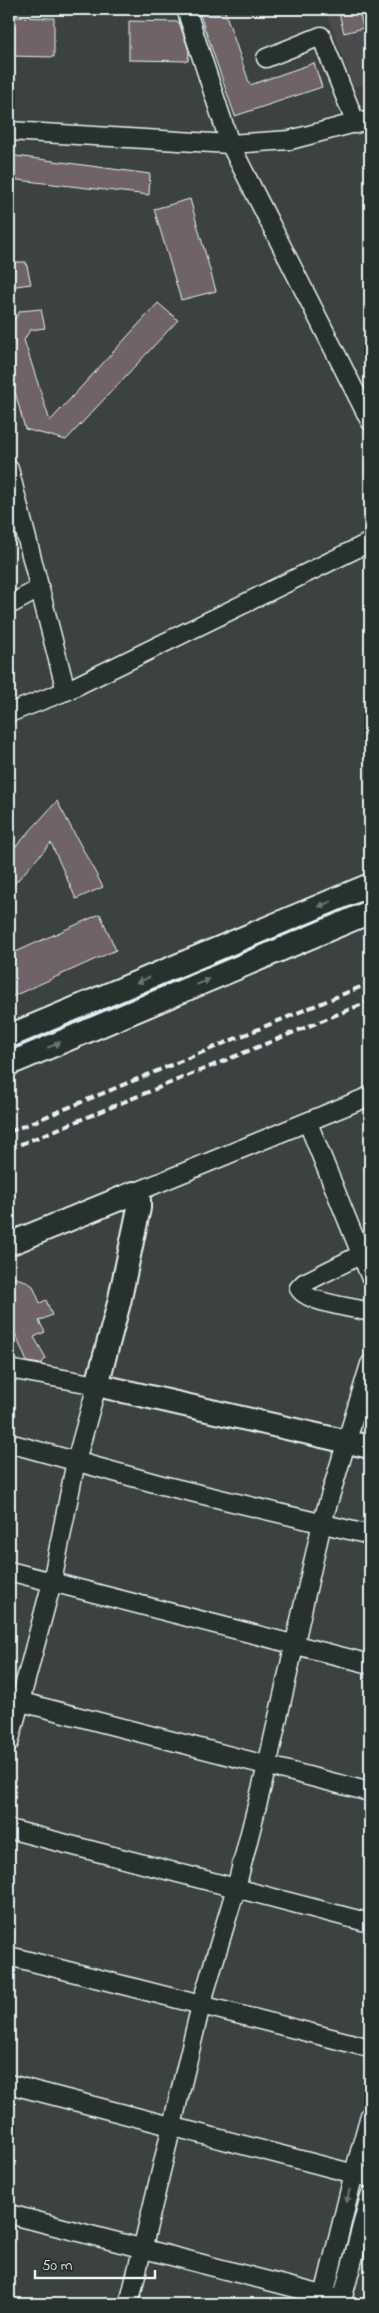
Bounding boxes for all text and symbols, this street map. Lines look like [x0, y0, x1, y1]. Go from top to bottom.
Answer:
one-way arrow [317, 900, 332, 908]
one-way arrow [135, 976, 150, 984]
one-way arrow [196, 978, 211, 986]
one-way arrow [47, 1041, 61, 1049]
one-way arrow [344, 2189, 352, 2205]
scale bar [35, 2248, 155, 2280]
text: 50 m [42, 2255, 73, 2277]

